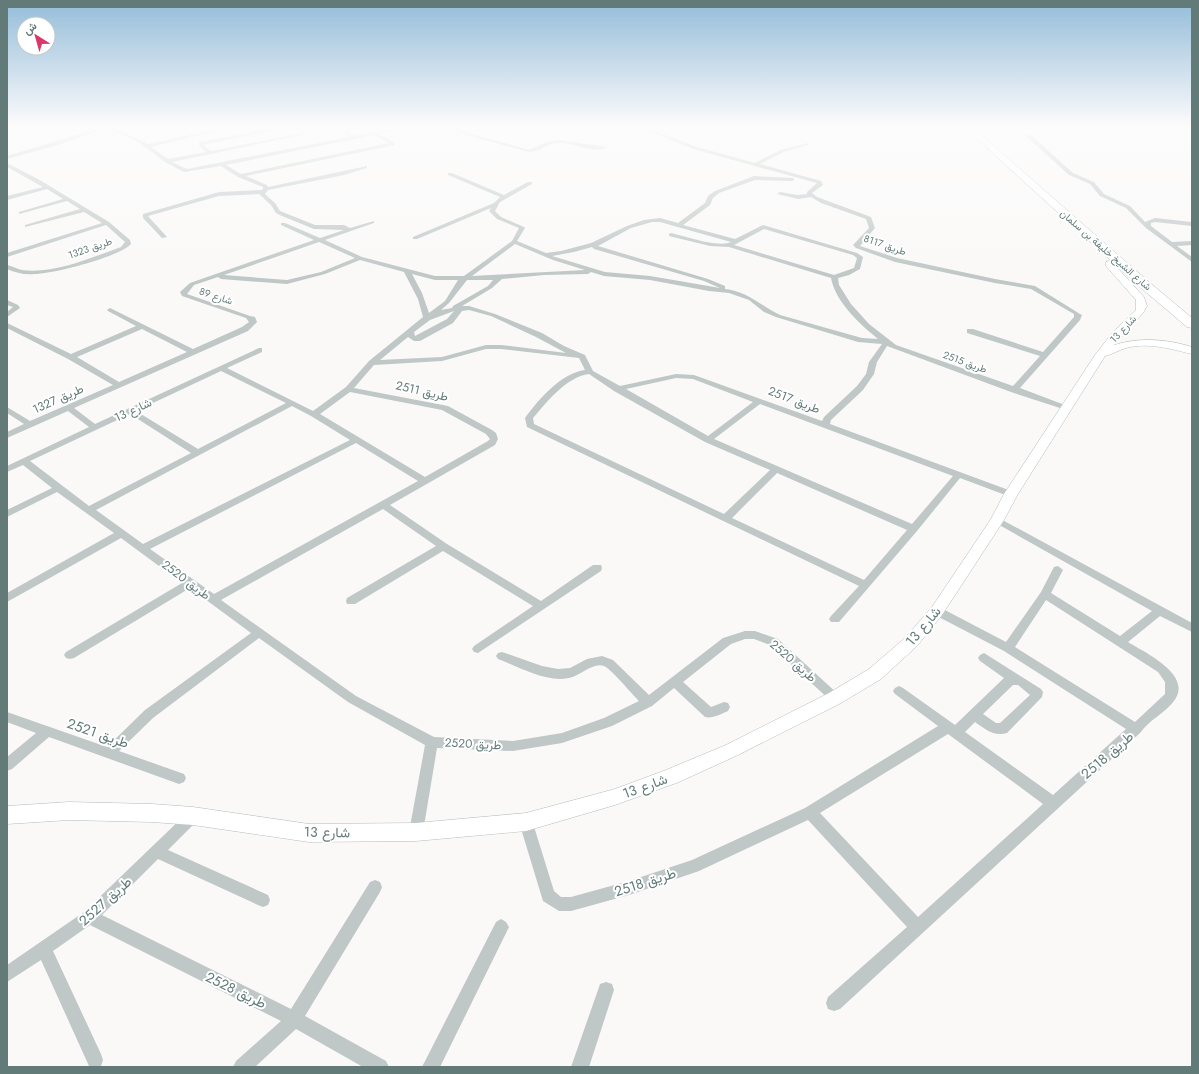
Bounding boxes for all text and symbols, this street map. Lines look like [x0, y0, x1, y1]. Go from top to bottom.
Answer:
north arrow [16, 16, 56, 56]
text: ش [20, 18, 40, 38]
street label: شارع الشيخ خليفة بن سلمان [1057, 206, 1155, 294]
street label: طريق 8117 [862, 231, 909, 259]
street label: طريق 1323 [66, 233, 114, 262]
street label: شارع 89 [197, 284, 235, 308]
street label: شارع 13 [1106, 312, 1140, 346]
street label: طريق 2515 [941, 347, 989, 377]
street label: طريق 2511 [394, 376, 450, 406]
street label: طريق 1327 [30, 380, 87, 418]
street label: طريق 2517 [765, 382, 823, 418]
street label: شارع 13 [111, 393, 155, 427]
street label: طريق 2520 [158, 556, 214, 604]
street label: شارع 13 [900, 602, 946, 651]
street label: طريق 2520 [766, 636, 820, 686]
street label: طريق 2521 [64, 713, 132, 753]
street label: طريق 2518 [1076, 727, 1138, 783]
street label: طريق 2520 [444, 734, 502, 754]
street label: شارع 13 [620, 769, 671, 804]
street label: شارع 13 [304, 822, 350, 843]
street label: طريق 2518 [612, 863, 678, 901]
street label: طريق 2527 [74, 872, 136, 930]
street label: طريق 2528 [202, 967, 270, 1013]

